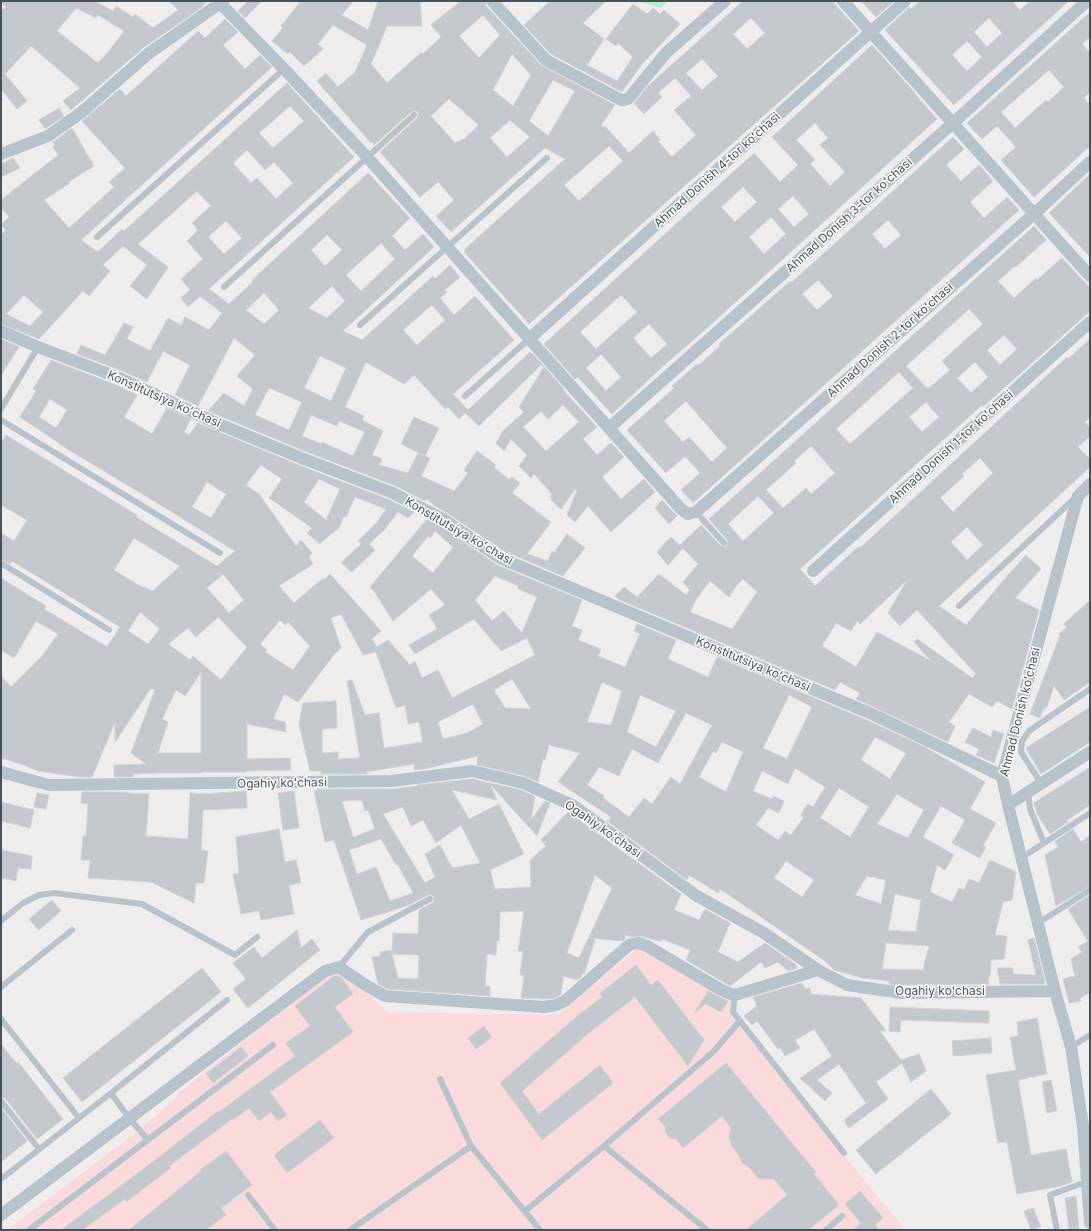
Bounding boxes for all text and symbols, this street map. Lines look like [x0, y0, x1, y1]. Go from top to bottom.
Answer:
street label: Ahmad Donish 4-tor koʻchasi [650, 109, 783, 230]
street label: Ahmad Donish 3-tor koʻchasi [783, 154, 915, 275]
street label: Ahmad Donish 2-tor koʻchasi [824, 279, 956, 400]
street label: Konstitutsiya koʻchasi [105, 367, 223, 430]
street label: Ahmad Donish 1-tor koʻchasi [885, 387, 1016, 506]
street label: Konstitutsiya koʻchasi [402, 493, 516, 568]
street label: Konstitutsiya koʻchasi [694, 633, 813, 694]
street label: Ahmad Donish koʻchasi [996, 646, 1043, 778]
street label: Ogahiy koʻchasi [237, 774, 327, 791]
street label: Ogahiy koʻchasi [562, 797, 645, 861]
street label: Ogahiy koʻchasi [895, 983, 985, 998]

